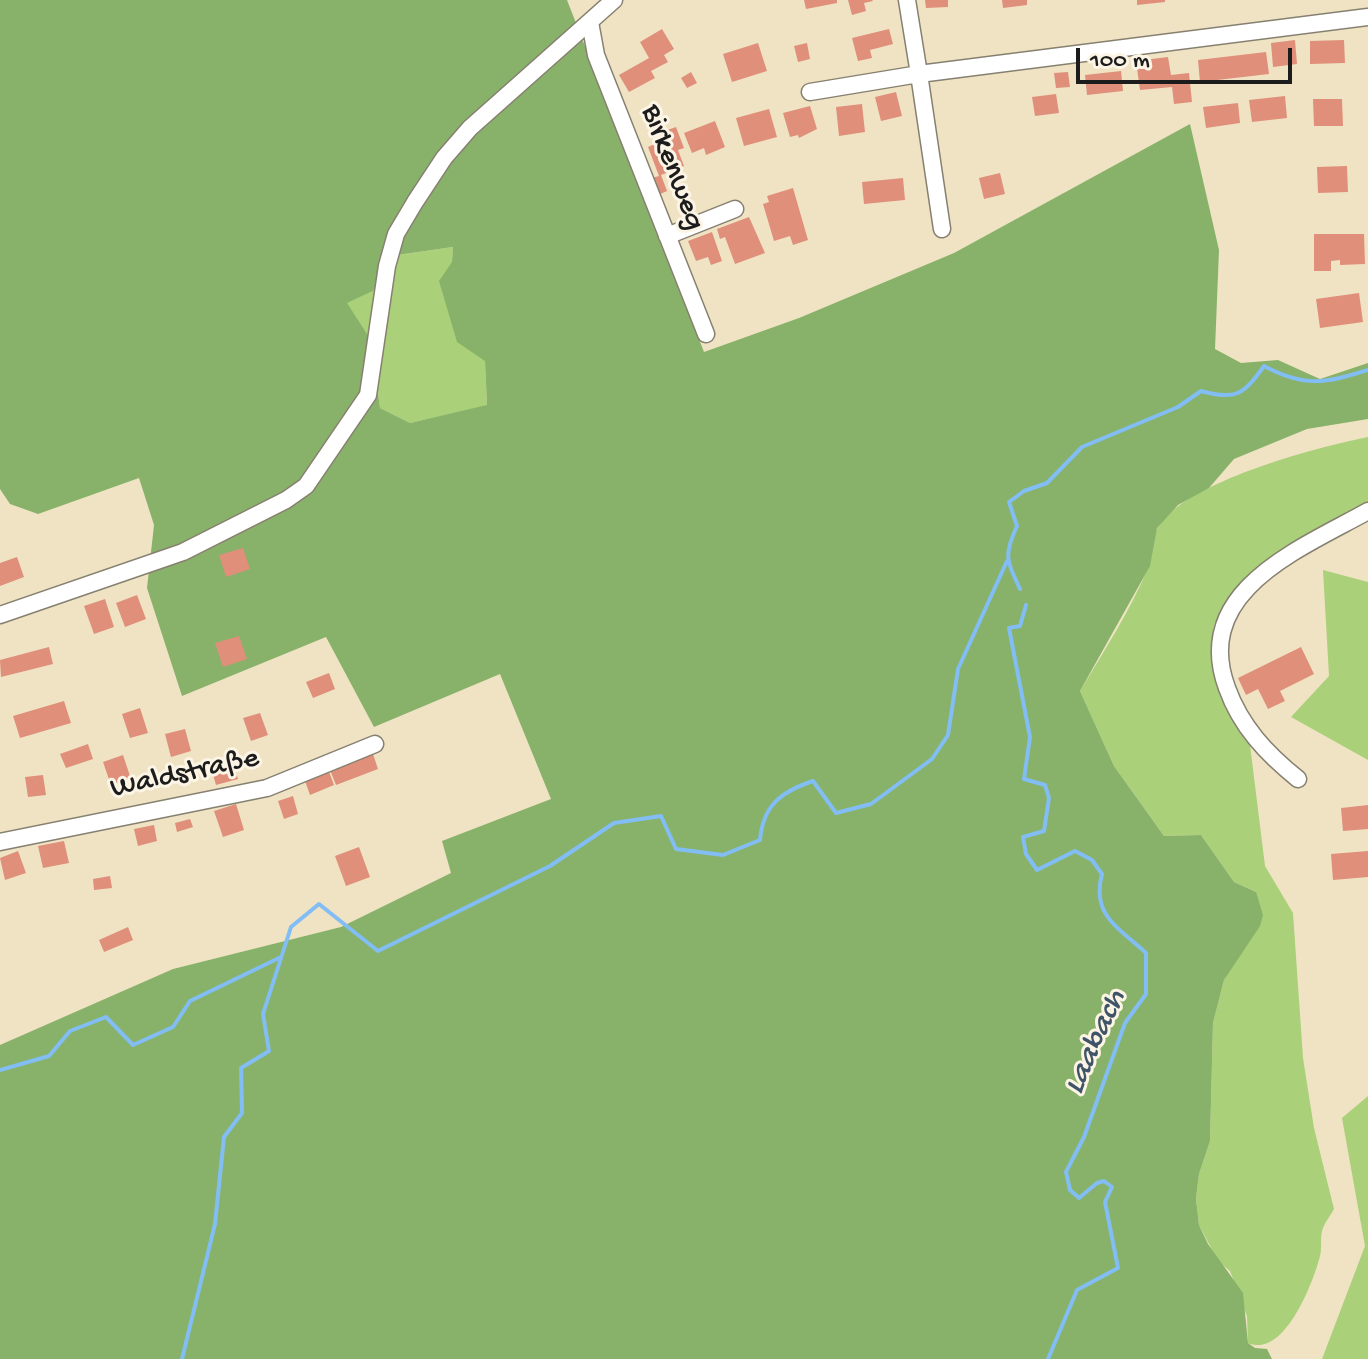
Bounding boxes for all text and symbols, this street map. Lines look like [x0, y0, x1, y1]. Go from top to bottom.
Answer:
scale bar [1080, 32, 1296, 82]
text: 100 m [1090, 47, 1150, 76]
street label: Birkenweg [631, 100, 711, 236]
street label: Waldstraße [108, 742, 262, 808]
water label: Laabach [1057, 985, 1137, 1101]

